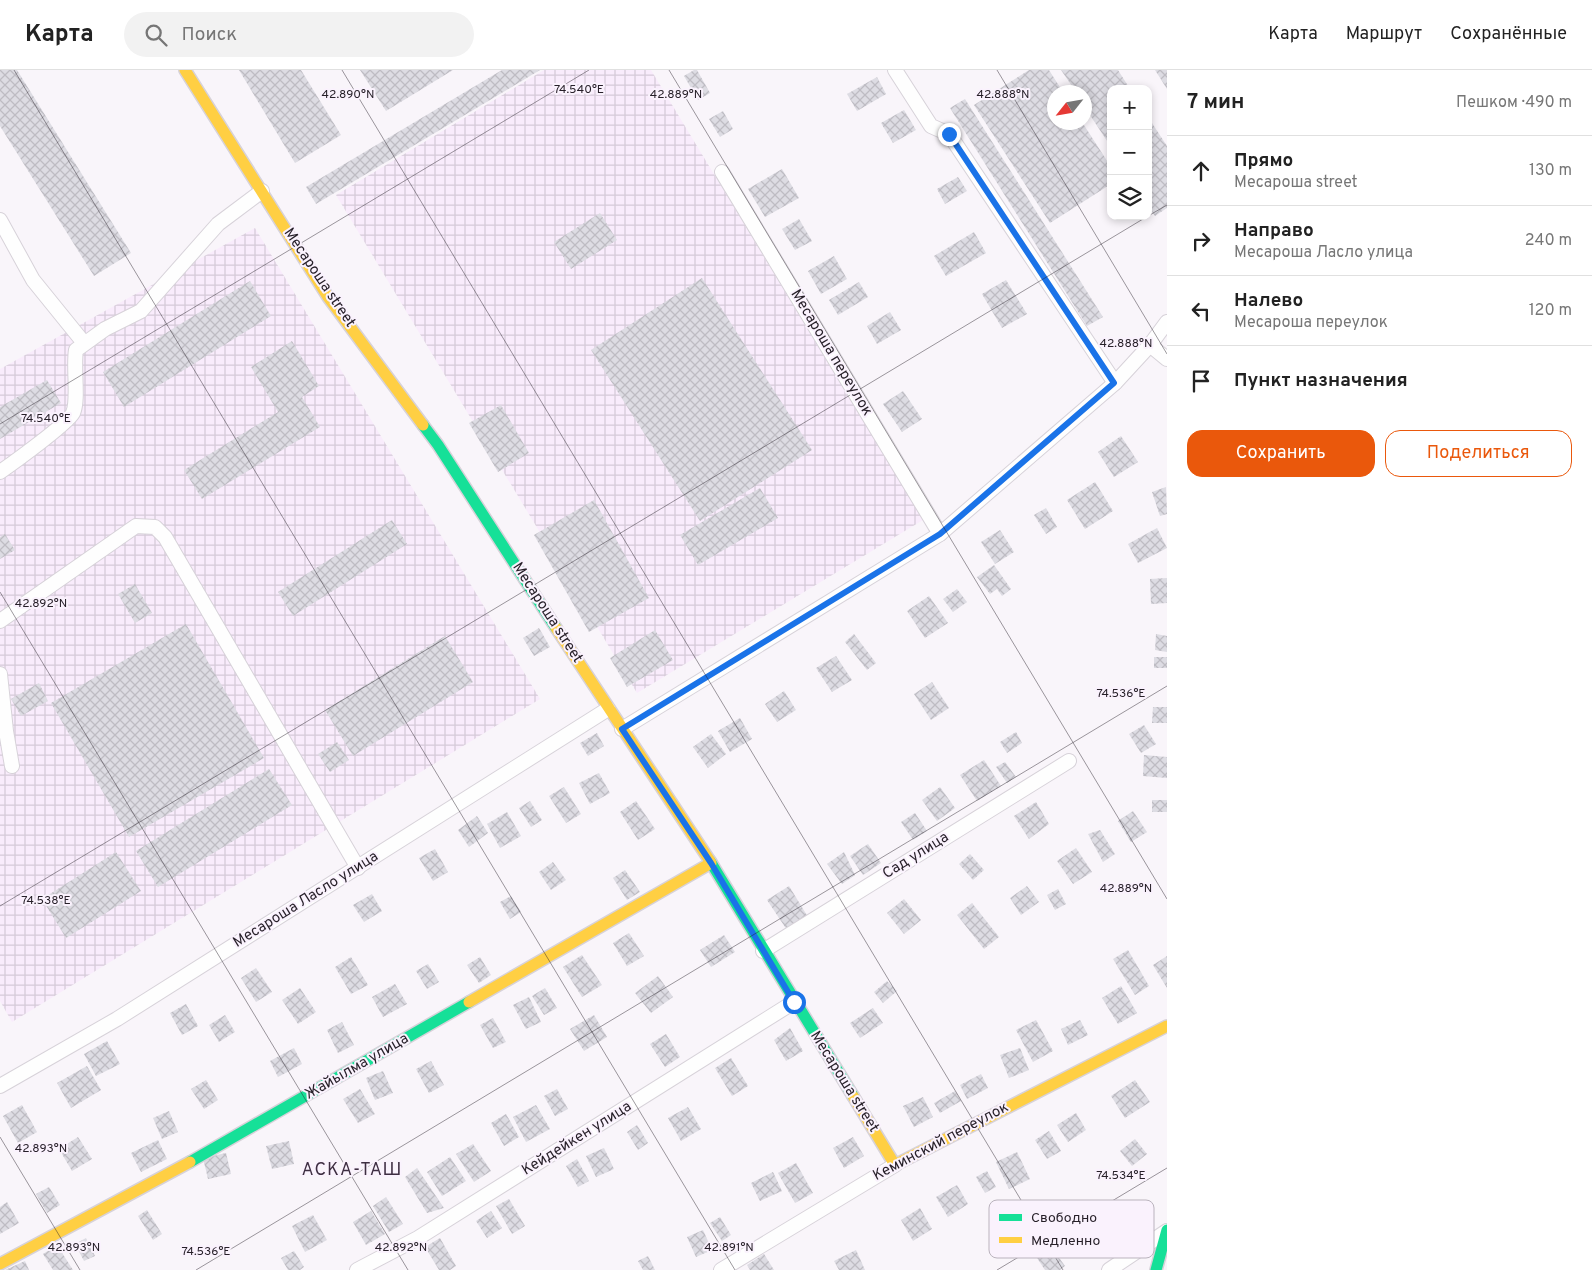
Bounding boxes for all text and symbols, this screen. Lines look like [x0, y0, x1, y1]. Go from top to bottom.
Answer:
search box [124, 12, 474, 57]
text: Карта [25, 20, 94, 50]
icon: search [142, 21, 170, 49]
text: Поиск [182, 23, 237, 47]
text: Карта [1268, 23, 1318, 46]
text: Маршрут [1346, 23, 1422, 46]
text: Сохранённые [1450, 23, 1567, 46]
text: 74.540°E [554, 82, 604, 98]
north arrow [1047, 85, 1092, 130]
map controls [1107, 85, 1152, 220]
button: + [1107, 85, 1152, 130]
text: 42.890°N [322, 87, 374, 103]
text: 42.889°N [650, 87, 702, 103]
text: 42.888°N [977, 87, 1029, 103]
text: 7 мин [1187, 89, 1244, 116]
text: Пешком · 490 m [1456, 93, 1572, 113]
route end [938, 123, 961, 146]
button: − [1107, 130, 1152, 175]
text: Прямо [1234, 149, 1293, 173]
icon: ahead [1187, 157, 1215, 185]
text: 130 m [1529, 161, 1572, 181]
text: Месароша street [1234, 173, 1358, 193]
button: layers [1107, 175, 1152, 220]
text: Направо [1234, 219, 1314, 243]
street label: Месароша street [279, 225, 359, 331]
icon: right [1187, 227, 1215, 255]
text: 240 m [1525, 231, 1572, 251]
text: Месароша Ласло улица [1234, 243, 1413, 263]
street label: Месароша переулок [786, 286, 876, 420]
text: Налево [1234, 289, 1303, 313]
icon: left [1187, 297, 1215, 325]
text: 120 m [1529, 301, 1572, 321]
text: Месароша переулок [1234, 313, 1388, 333]
text: 42.888°N [1100, 336, 1152, 352]
icon: arrive [1187, 367, 1215, 395]
text: Пункт назначения [1234, 369, 1408, 393]
text: 74.540°E [21, 411, 71, 427]
button: Сохранить [1187, 430, 1375, 477]
button: Поделиться [1385, 430, 1572, 477]
street label: Месароша street [507, 559, 587, 667]
text: 42.892°N [15, 596, 67, 612]
text: 74.536°E [1096, 686, 1146, 702]
street label: Сад улица [879, 828, 953, 884]
street label: Месароша Ласло улица [230, 847, 382, 953]
text: 42.889°N [1100, 881, 1152, 897]
text: 74.538°E [21, 893, 71, 909]
route start [783, 991, 806, 1014]
street label: Месароша street [805, 1028, 883, 1136]
street label: Жайылма улица [302, 1030, 412, 1104]
street label: Кейдейкен улица [519, 1098, 635, 1180]
street label: Кеминский переулок [870, 1098, 1012, 1186]
text: 42.893°N [15, 1141, 67, 1157]
district label: АСКА-ТАШ [302, 1159, 402, 1182]
text: 74.534°E [1096, 1168, 1146, 1184]
legend [989, 1200, 1154, 1258]
text: Свободно [1031, 1210, 1097, 1227]
text: Медленно [1031, 1233, 1100, 1250]
text: 42.893°N [48, 1240, 100, 1256]
text: 42.892°N [375, 1240, 427, 1256]
text: 42.891°N [704, 1240, 754, 1256]
text: 74.536°E [181, 1244, 231, 1260]

